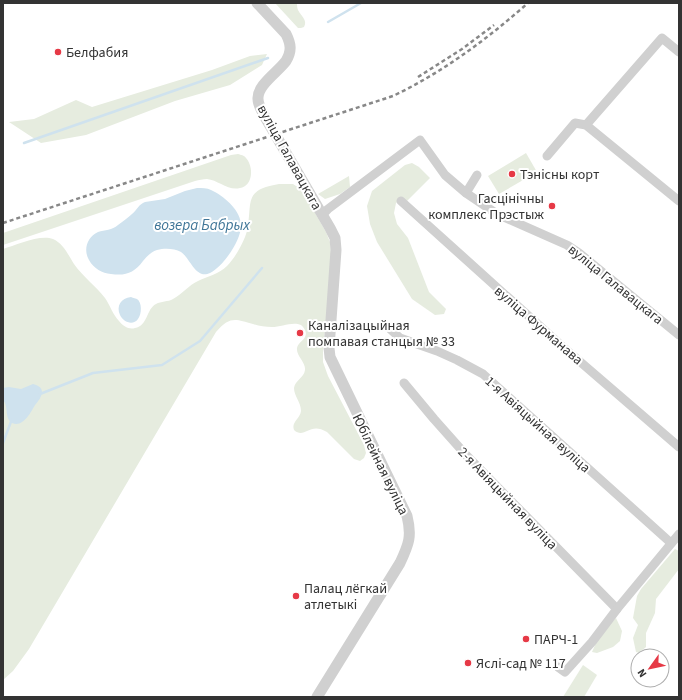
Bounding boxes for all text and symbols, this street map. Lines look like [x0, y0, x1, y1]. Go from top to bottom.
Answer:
place label: Белфабия [66, 43, 128, 63]
marker: Белфабия [53, 47, 63, 57]
street label: вуліца Галавацкага [252, 101, 326, 214]
place label: Тэнісны корт [520, 165, 600, 185]
marker: Тэнісны корт [507, 169, 517, 179]
place label: Гасцінічны комплекс Прэстыж [428, 189, 544, 225]
marker: Гасцінічны комплекс Прэстыж [547, 201, 557, 211]
water label: возера Бабрых [154, 215, 250, 236]
street label: вуліца Галавацкага [563, 240, 667, 330]
street label: вуліца Фурманава [490, 282, 587, 370]
place label: Каналізацыйная помпавая станцыя № 33 [308, 316, 455, 352]
marker: Каналізацыйная помпавая станцыя № 33 [295, 328, 305, 338]
street label: 1-я Авіяцыйная вуліца [480, 372, 595, 478]
street label: Юбілейная вуліца [347, 410, 413, 518]
street label: 2-я Авіяцыйная вуліца [453, 443, 562, 555]
place label: Палац лёгкай атлетыкі [304, 579, 387, 615]
marker: Палац лёгкай атлетыкі [291, 591, 301, 601]
place label: ПАРЧ-1 [534, 630, 578, 650]
marker: ПАРЧ-1 [521, 634, 531, 644]
north arrow [630, 648, 670, 688]
place label: Яслі-сад № 117 [476, 654, 566, 674]
marker: Яслі-сад № 117 [463, 658, 473, 668]
text: N [634, 666, 650, 680]

